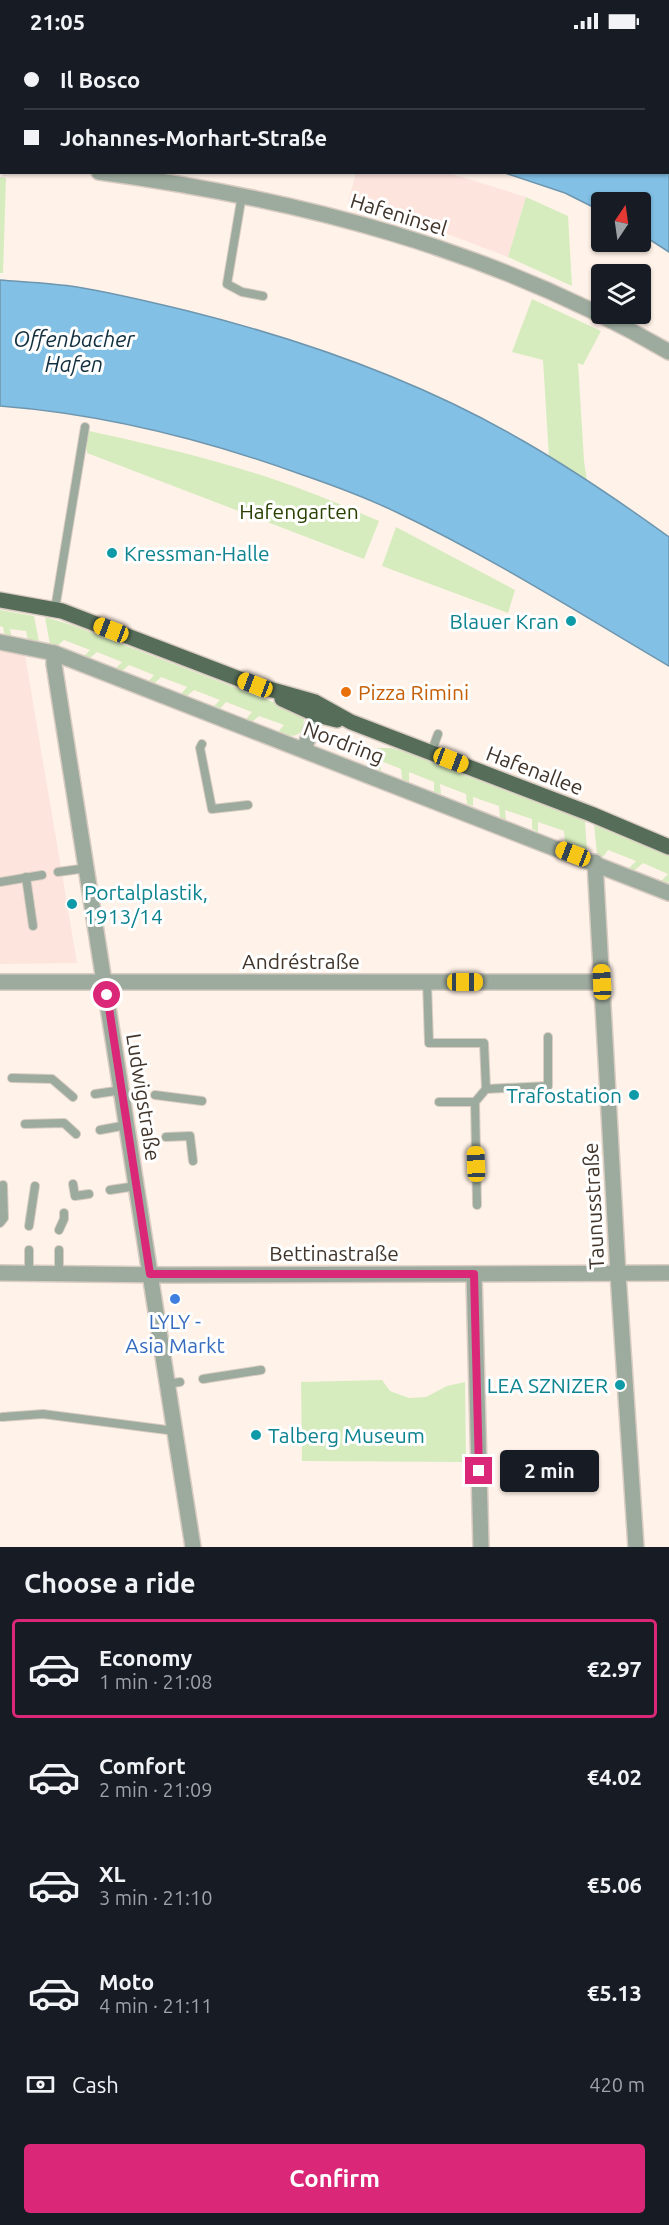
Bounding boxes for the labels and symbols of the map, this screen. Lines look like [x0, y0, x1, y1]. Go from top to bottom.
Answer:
street label: Hafeninsel [348, 188, 450, 240]
north arrow [591, 192, 651, 252]
water label: Offenbacher Hafen [13, 326, 135, 377]
park label: Hafengarten [239, 499, 359, 523]
place label: Kressman-Halle [124, 541, 270, 565]
marker: Kressman-Halle [105, 546, 119, 560]
place label: Blauer Kran [449, 609, 559, 633]
marker: Blauer Kran [564, 614, 578, 628]
car [91, 615, 131, 645]
car [235, 670, 275, 700]
place label: Pizza Rimini [358, 680, 469, 704]
marker: Pizza Rimini [339, 685, 353, 699]
street label: Nordring [300, 716, 388, 768]
street label: Hafenallee [483, 741, 587, 799]
car [431, 745, 471, 775]
car [553, 839, 593, 869]
place label: Portalplastik, 1913/14 [84, 880, 208, 928]
marker: Portalplastik, 1913/14 [65, 897, 79, 911]
street label: Andréstraße [242, 949, 360, 973]
car [592, 964, 612, 1000]
car [447, 973, 483, 991]
route start [93, 981, 120, 1008]
street label: Ludwigstraße [122, 1032, 166, 1162]
place label: Trafostation [506, 1083, 622, 1107]
marker: Trafostation [627, 1088, 641, 1102]
street label: Taunusstraße [578, 1142, 608, 1270]
car [466, 1146, 486, 1182]
street label: Bettinastraße [269, 1241, 399, 1265]
marker: LYLY - Asia Markt [168, 1292, 182, 1306]
place label: LYLY - Asia Markt [125, 1309, 225, 1357]
place label: LEA SZNIZER [487, 1373, 608, 1397]
marker: LEA SZNIZER [613, 1378, 627, 1392]
place label: Talberg Museum [268, 1423, 425, 1447]
marker: Talberg Museum [249, 1428, 263, 1442]
callout: 2 min [500, 1450, 599, 1492]
route end [465, 1457, 492, 1484]

